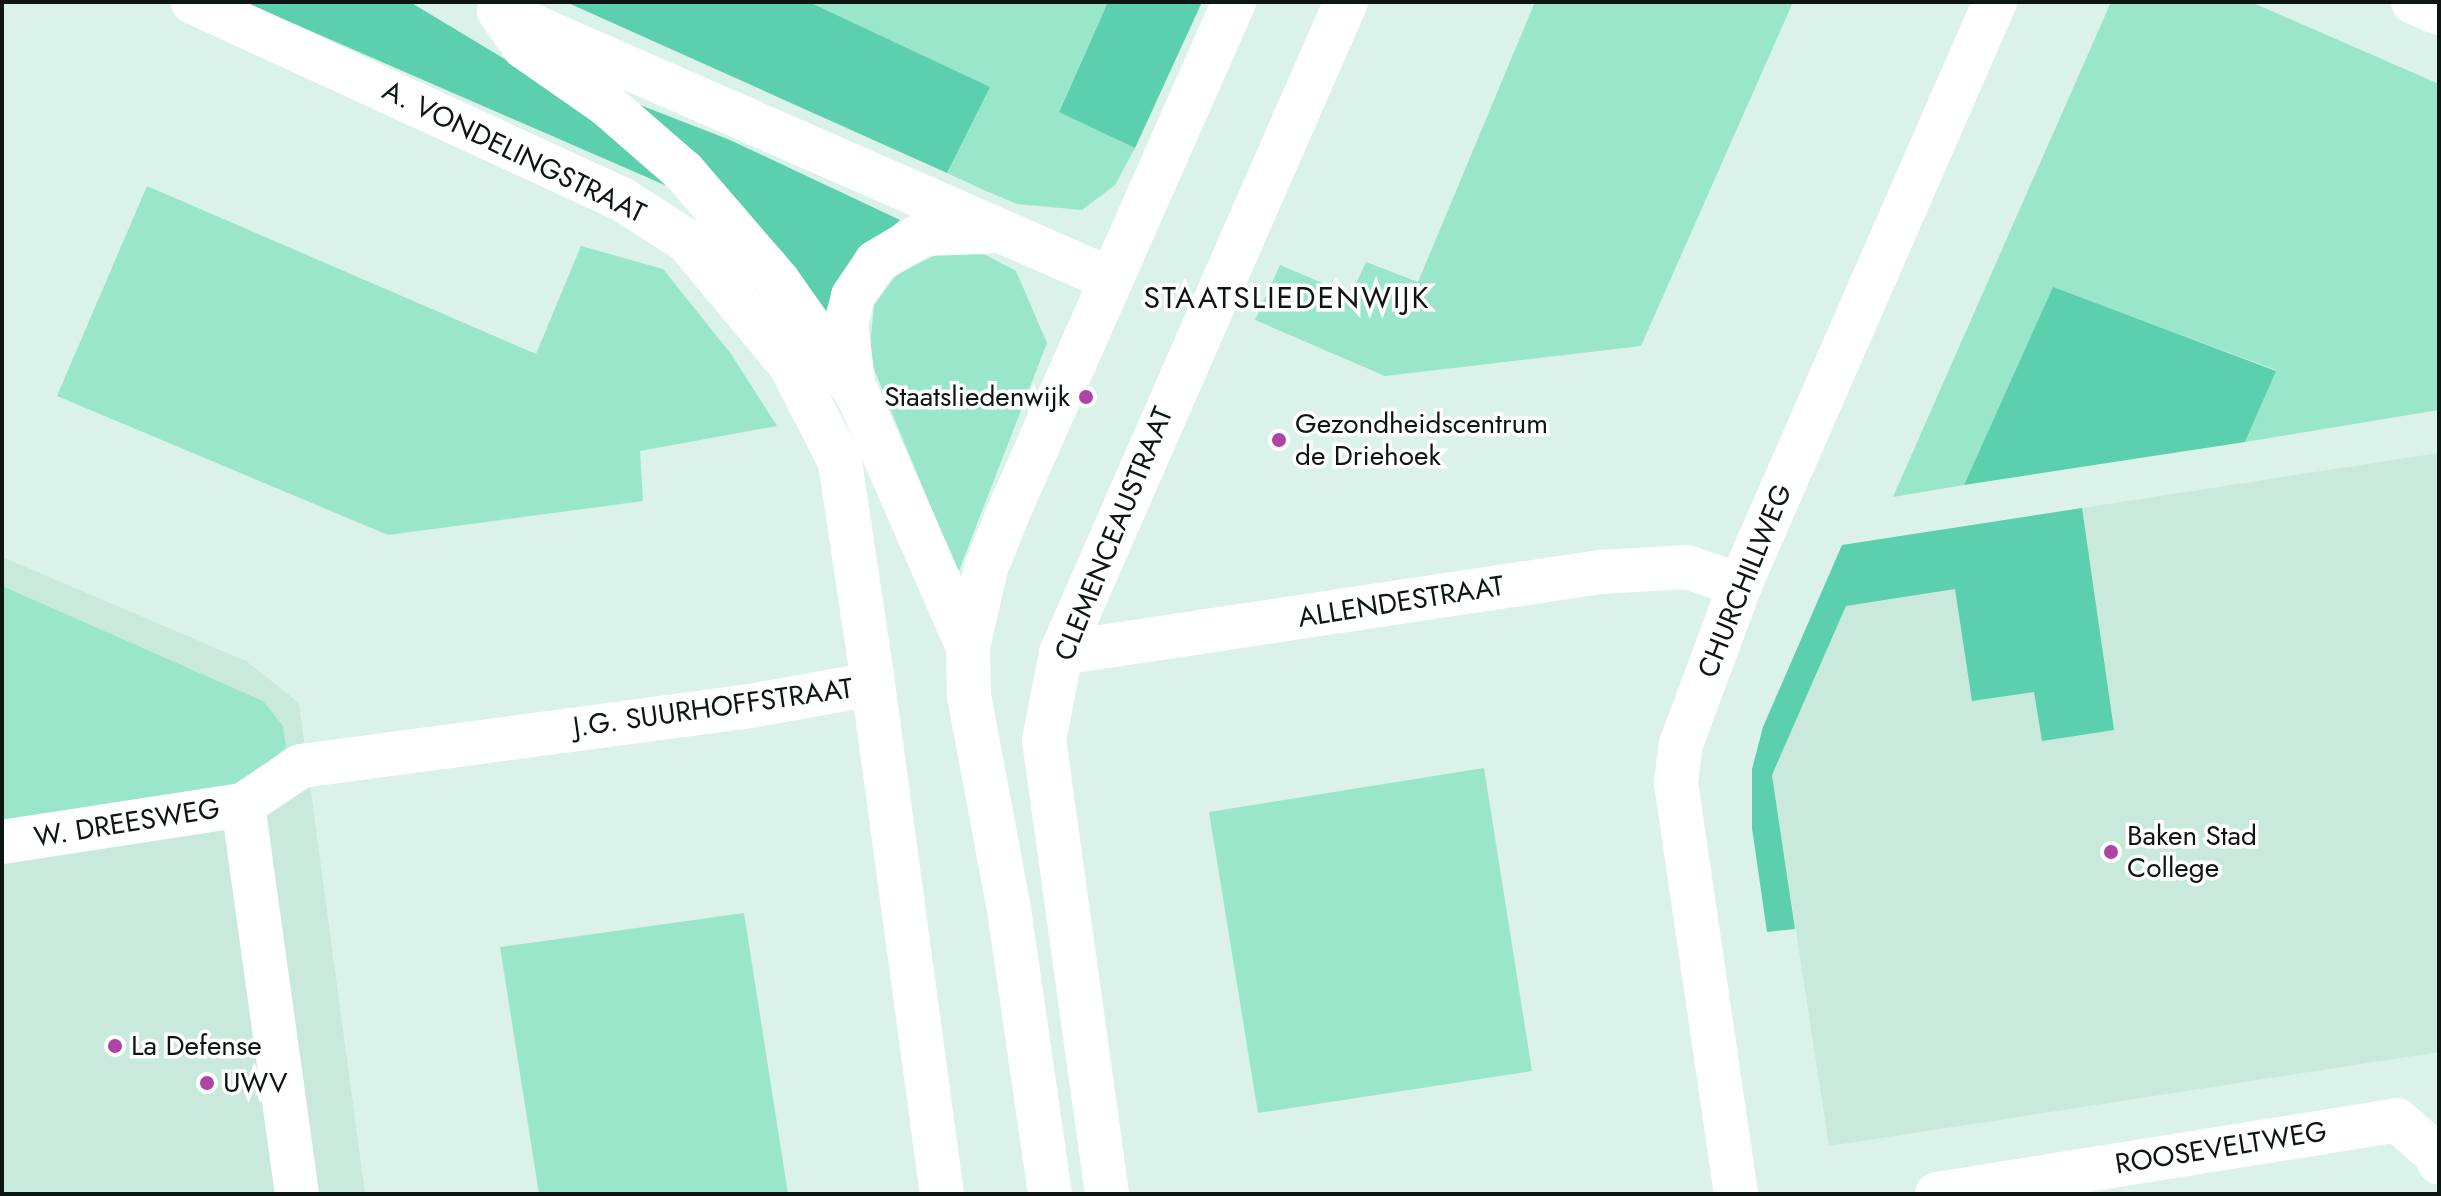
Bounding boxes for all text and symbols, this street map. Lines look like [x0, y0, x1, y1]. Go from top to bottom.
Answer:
street label: A. VONDELINGSTRAAT [377, 74, 651, 230]
district label: STAATSLIEDENWIJK [1144, 280, 1430, 316]
place label: Staatsliedenwijk [884, 380, 1070, 414]
marker: Staatsliedenwijk [1077, 388, 1095, 406]
street label: CLEMENCEAUSTRAAT [1048, 402, 1180, 666]
place label: Gezondheidscentrum de Driehoek [1295, 407, 1548, 473]
marker: Gezondheidscentrum de Driehoek [1270, 431, 1288, 449]
street label: CHURCHILLWEG [1691, 479, 1799, 683]
street label: ALLENDESTRAAT [1296, 569, 1506, 635]
street label: J.G. SUURHOFFSTRAAT [571, 672, 855, 744]
street label: W. DREESWEG [32, 792, 222, 854]
place label: Baken Stad College [2127, 819, 2257, 885]
marker: Baken Stad College [2102, 843, 2120, 861]
place label: La Defense [131, 1029, 262, 1063]
marker: La Defense [106, 1037, 124, 1055]
place label: UWV [223, 1066, 288, 1100]
marker: UWV [198, 1074, 216, 1092]
street label: ROOSEVELTWEG [2113, 1115, 2329, 1181]

